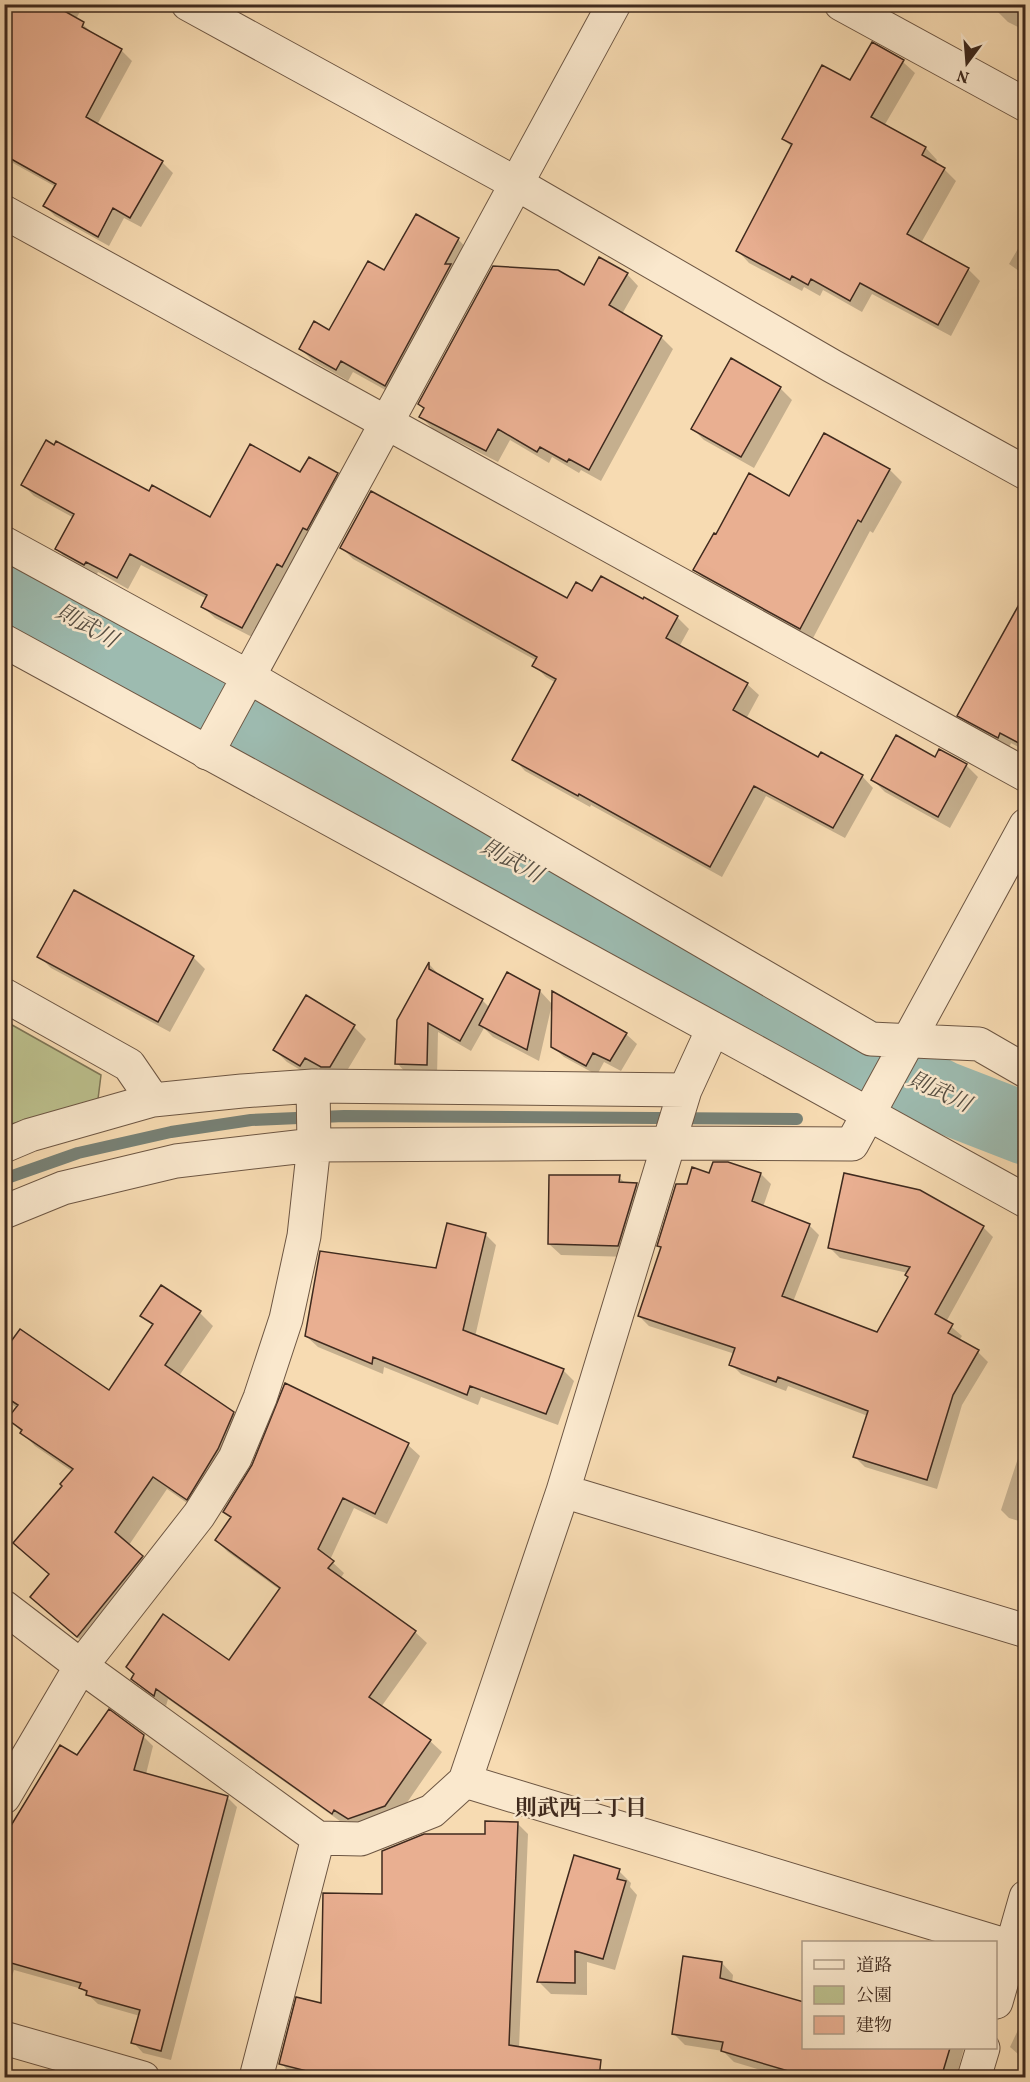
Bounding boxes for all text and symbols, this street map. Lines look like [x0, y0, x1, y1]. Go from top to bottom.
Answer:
north arrow [937, 33, 997, 93]
text: N [954, 63, 972, 88]
water label: 則武川 [50, 597, 124, 658]
water label: 則武川 [475, 832, 549, 893]
water label: 則武川 [903, 1065, 977, 1122]
district label: 則武西二丁目 [515, 1794, 647, 1825]
legend [802, 1941, 997, 2049]
text: 道路 [856, 1954, 892, 1979]
text: 公園 [856, 1984, 892, 2009]
text: 建物 [856, 2014, 892, 2039]

